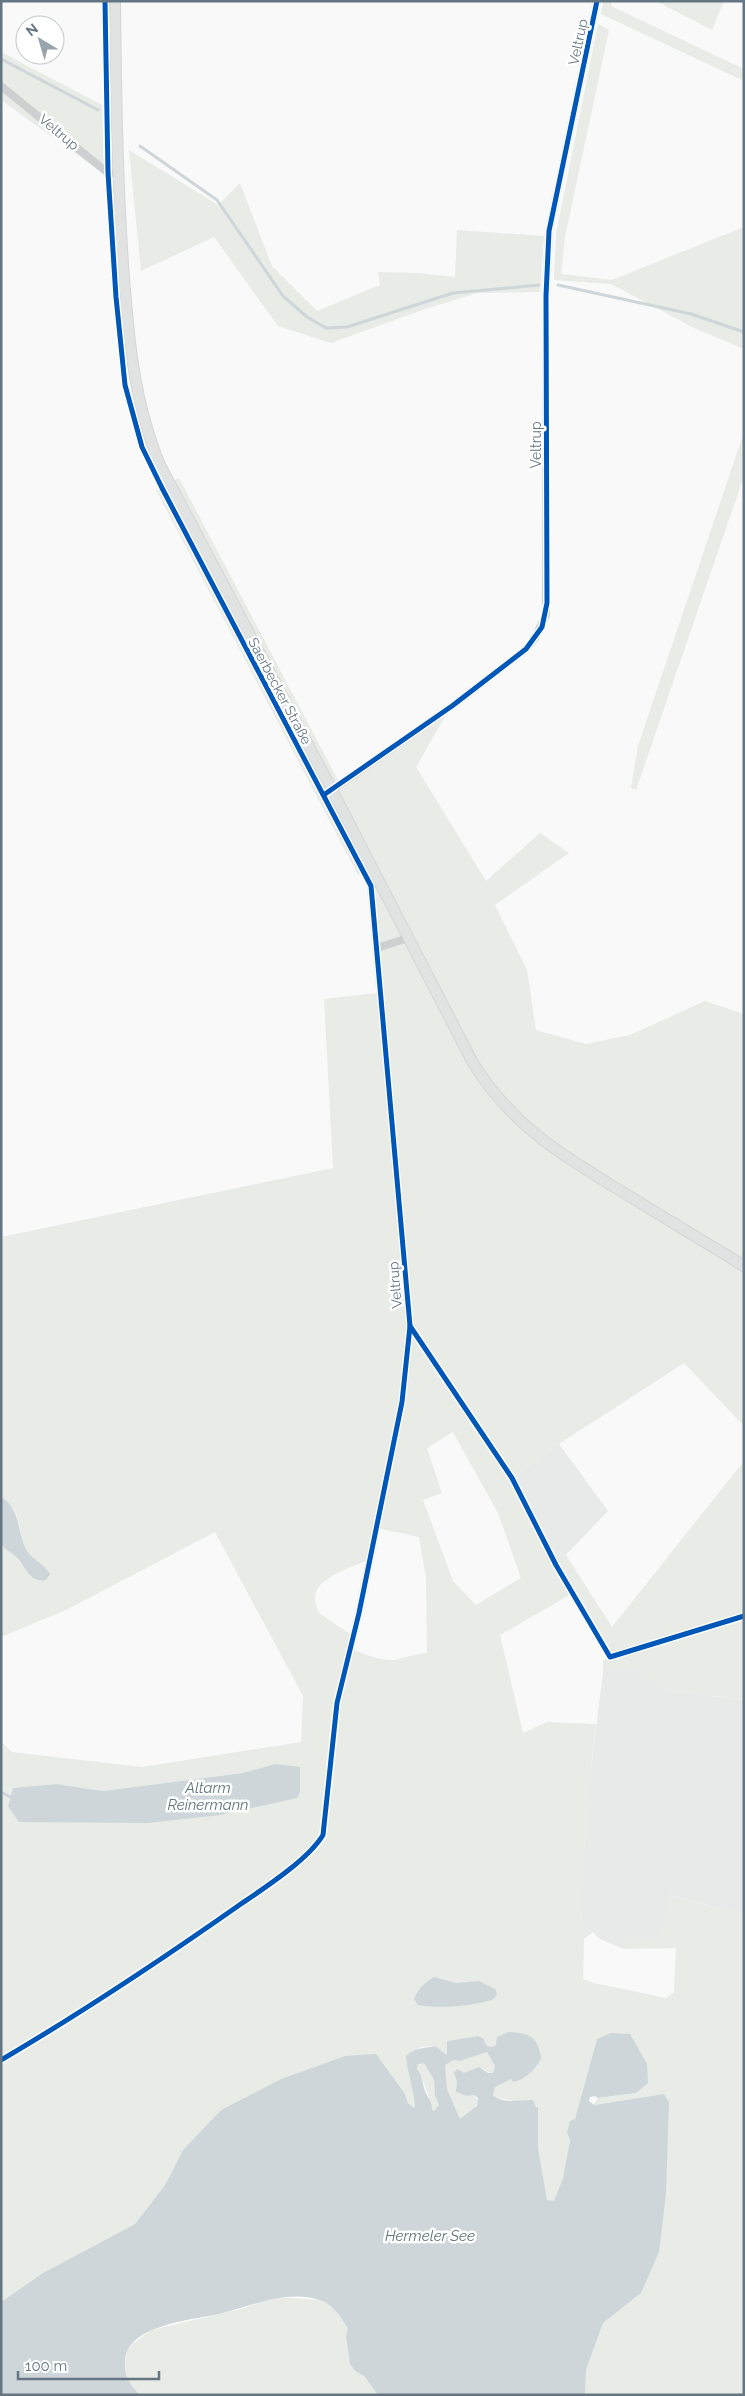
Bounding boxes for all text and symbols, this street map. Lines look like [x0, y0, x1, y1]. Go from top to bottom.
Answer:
north arrow [15, 15, 65, 65]
street label: Veltrup [565, 17, 591, 67]
text: N [23, 20, 41, 39]
street label: Veltrup [36, 111, 82, 154]
street label: Veltrup [528, 421, 544, 469]
street label: Saerbecker Straße [245, 635, 315, 747]
street label: Veltrup [385, 1260, 405, 1309]
water label: Altarm Reinermann [168, 1779, 248, 1814]
water label: Hermeler See [385, 2227, 475, 2245]
scale bar [18, 2348, 159, 2380]
text: 100 m [25, 2357, 67, 2375]

